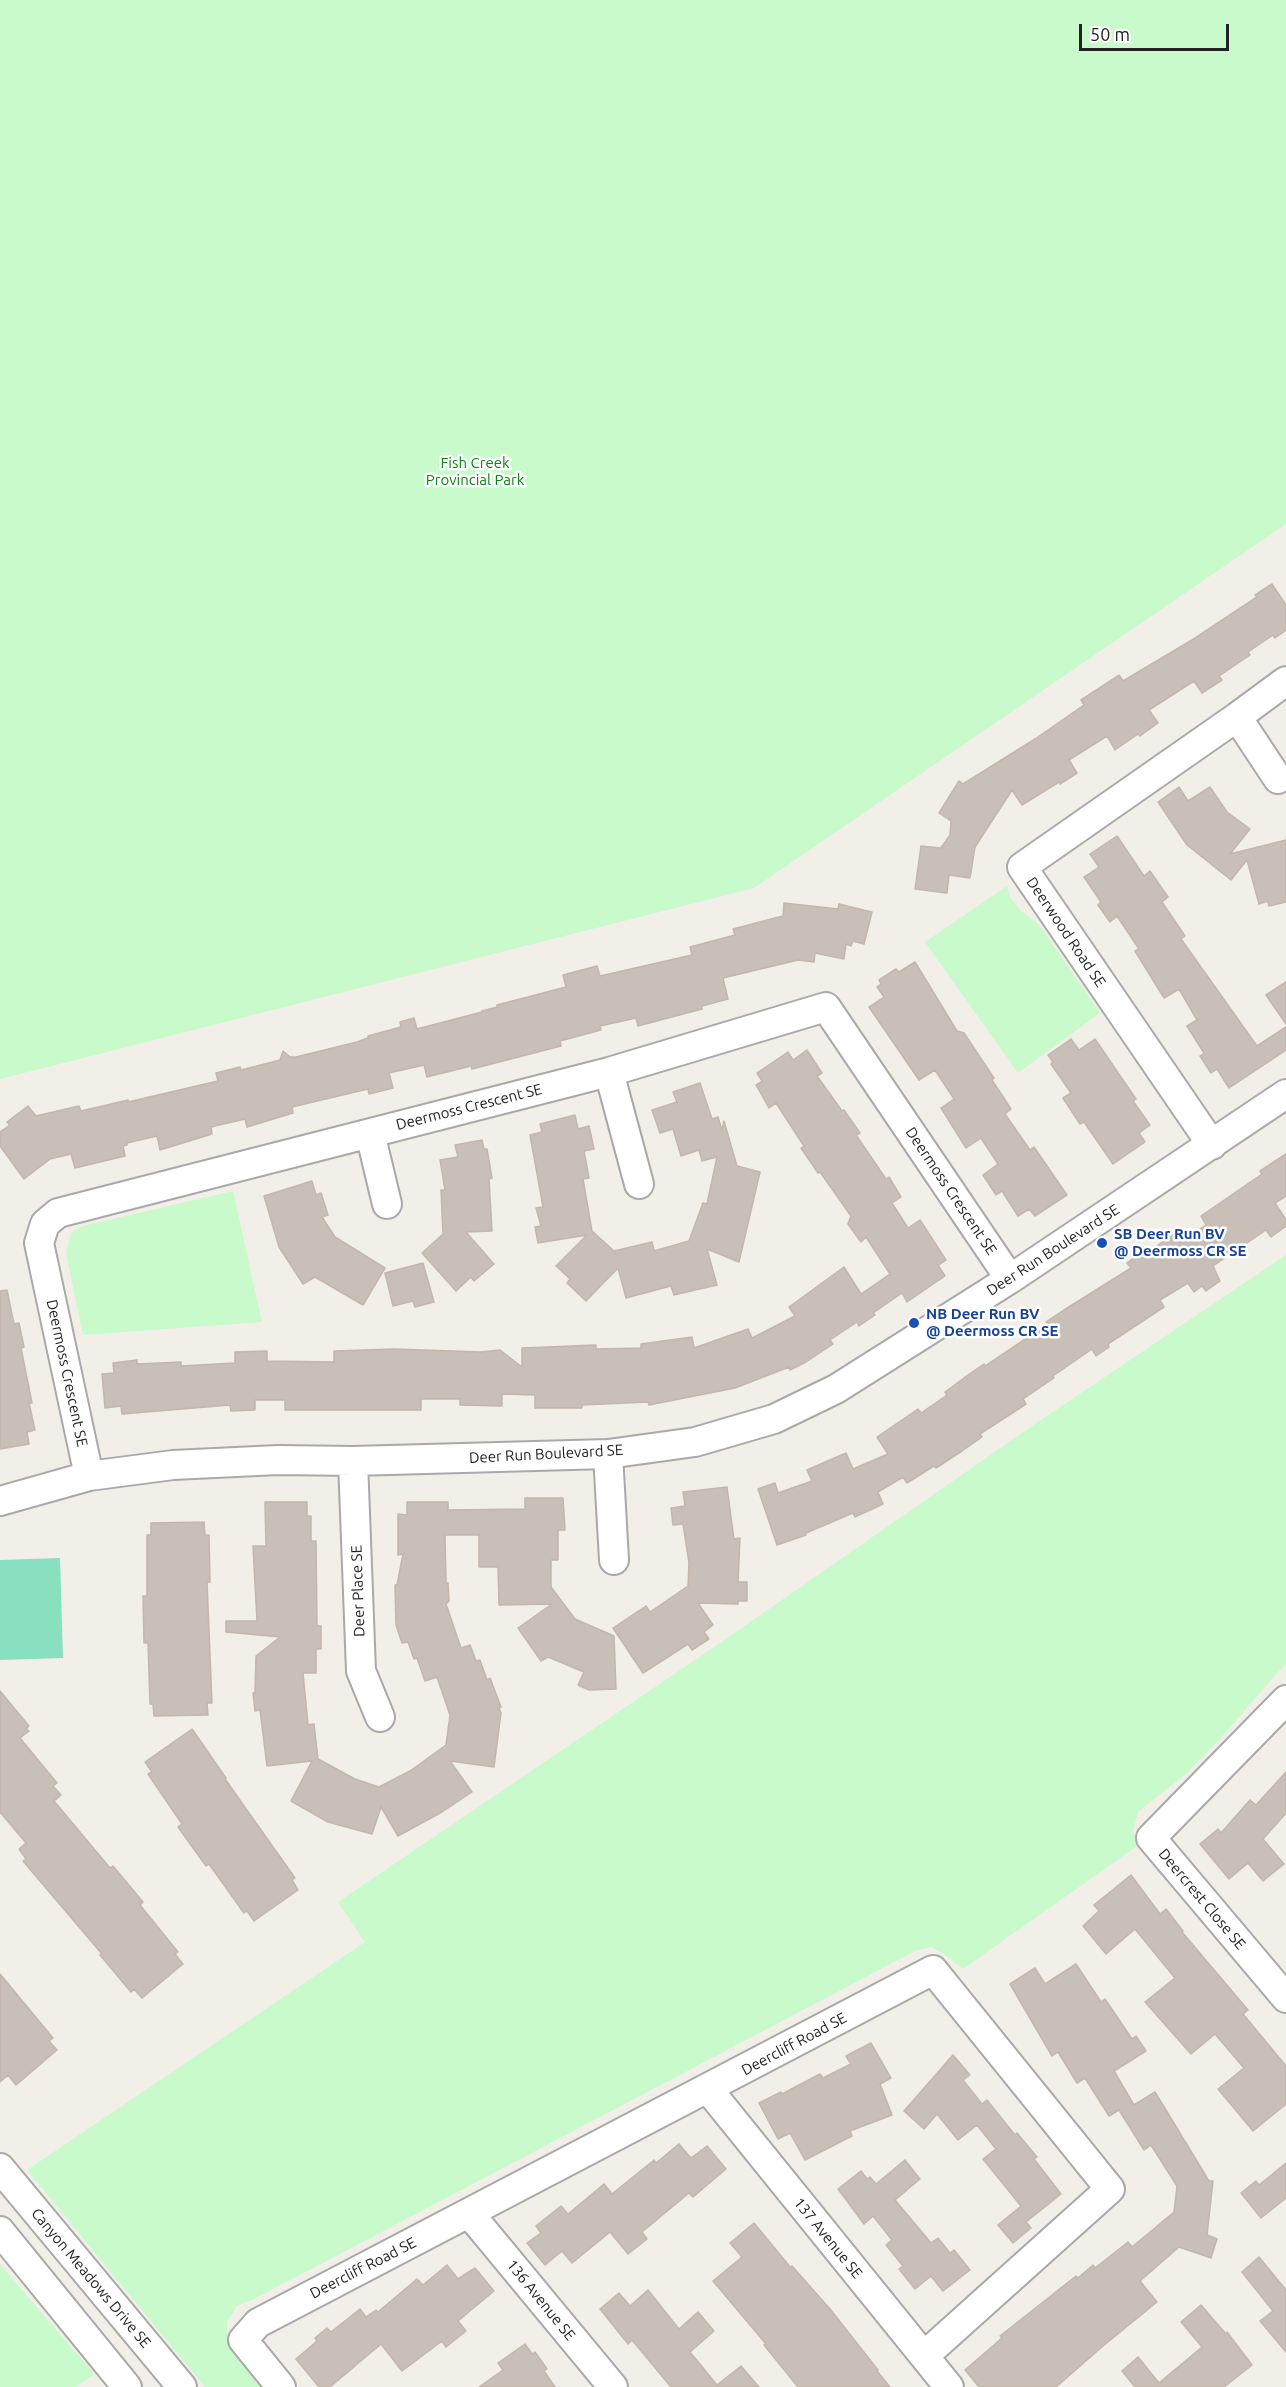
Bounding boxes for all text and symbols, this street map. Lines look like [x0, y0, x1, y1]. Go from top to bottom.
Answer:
scale bar [1082, 12, 1232, 50]
text: 50 m [1090, 24, 1130, 44]
park label: Fish Creek Provincial Park [426, 454, 524, 489]
street label: Deerwood Road SE [1023, 874, 1109, 990]
street label: Deermoss Crescent SE [394, 1080, 544, 1134]
street label: Deermoss Crescent SE [902, 1124, 1000, 1258]
street label: Deer Run Boulevard SE [983, 1200, 1123, 1300]
place label: SB Deer Run BV @ Deermoss CR SE [1114, 1225, 1247, 1260]
marker: SB Deer Run BV @ Deermoss CR SE [1095, 1236, 1109, 1250]
street label: Deermoss Crescent SE [43, 1298, 91, 1448]
place label: NB Deer Run BV @ Deermoss CR SE [926, 1305, 1059, 1340]
marker: NB Deer Run BV @ Deermoss CR SE [907, 1316, 921, 1330]
street label: Deer Run Boulevard SE [468, 1441, 624, 1467]
street label: Deer Place SE [347, 1545, 369, 1637]
street label: Deercrest Close SE [1155, 1845, 1249, 1953]
street label: Deercliff Road SE [738, 2009, 850, 2079]
street label: 137 Avenue SE [790, 2194, 866, 2282]
street label: Canyon Meadows Drive SE [27, 2205, 155, 2351]
street label: Deercliff Road SE [307, 2234, 419, 2302]
street label: 136 Avenue SE [503, 2256, 579, 2344]

